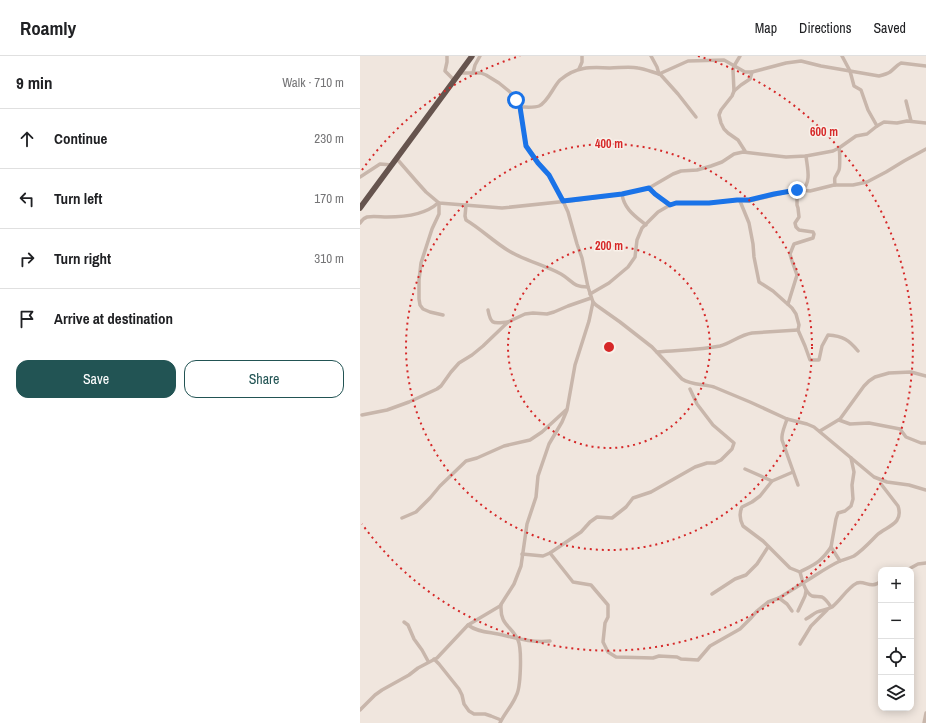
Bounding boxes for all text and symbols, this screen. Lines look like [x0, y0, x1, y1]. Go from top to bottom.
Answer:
text: Roamly [20, 15, 76, 41]
text: Map [755, 19, 777, 37]
text: Directions [799, 19, 851, 37]
text: Saved [873, 19, 906, 37]
text: 9 min [16, 71, 52, 94]
text: Walk · 710 m [282, 74, 344, 91]
route start [507, 91, 525, 109]
text: 600 m [810, 124, 838, 140]
icon: ahead [16, 128, 38, 150]
text: Continue [54, 128, 107, 149]
text: 230 m [314, 130, 344, 147]
text: 400 m [595, 136, 623, 152]
route end [788, 181, 806, 199]
icon: left [16, 188, 38, 210]
text: Turn left [54, 188, 102, 209]
text: 170 m [314, 190, 344, 207]
text: 200 m [595, 238, 623, 254]
icon: right [16, 248, 38, 270]
text: Turn right [54, 248, 111, 269]
text: 310 m [314, 250, 344, 267]
icon: arrive [16, 308, 38, 330]
text: Arrive at destination [54, 308, 173, 329]
centre of rings [602, 340, 616, 354]
button: Save [16, 360, 176, 398]
button: Share [184, 360, 344, 398]
map controls [878, 567, 914, 711]
button: + [878, 567, 914, 603]
button: − [878, 603, 914, 639]
button: locate [878, 639, 914, 675]
button: layers [878, 675, 914, 711]

